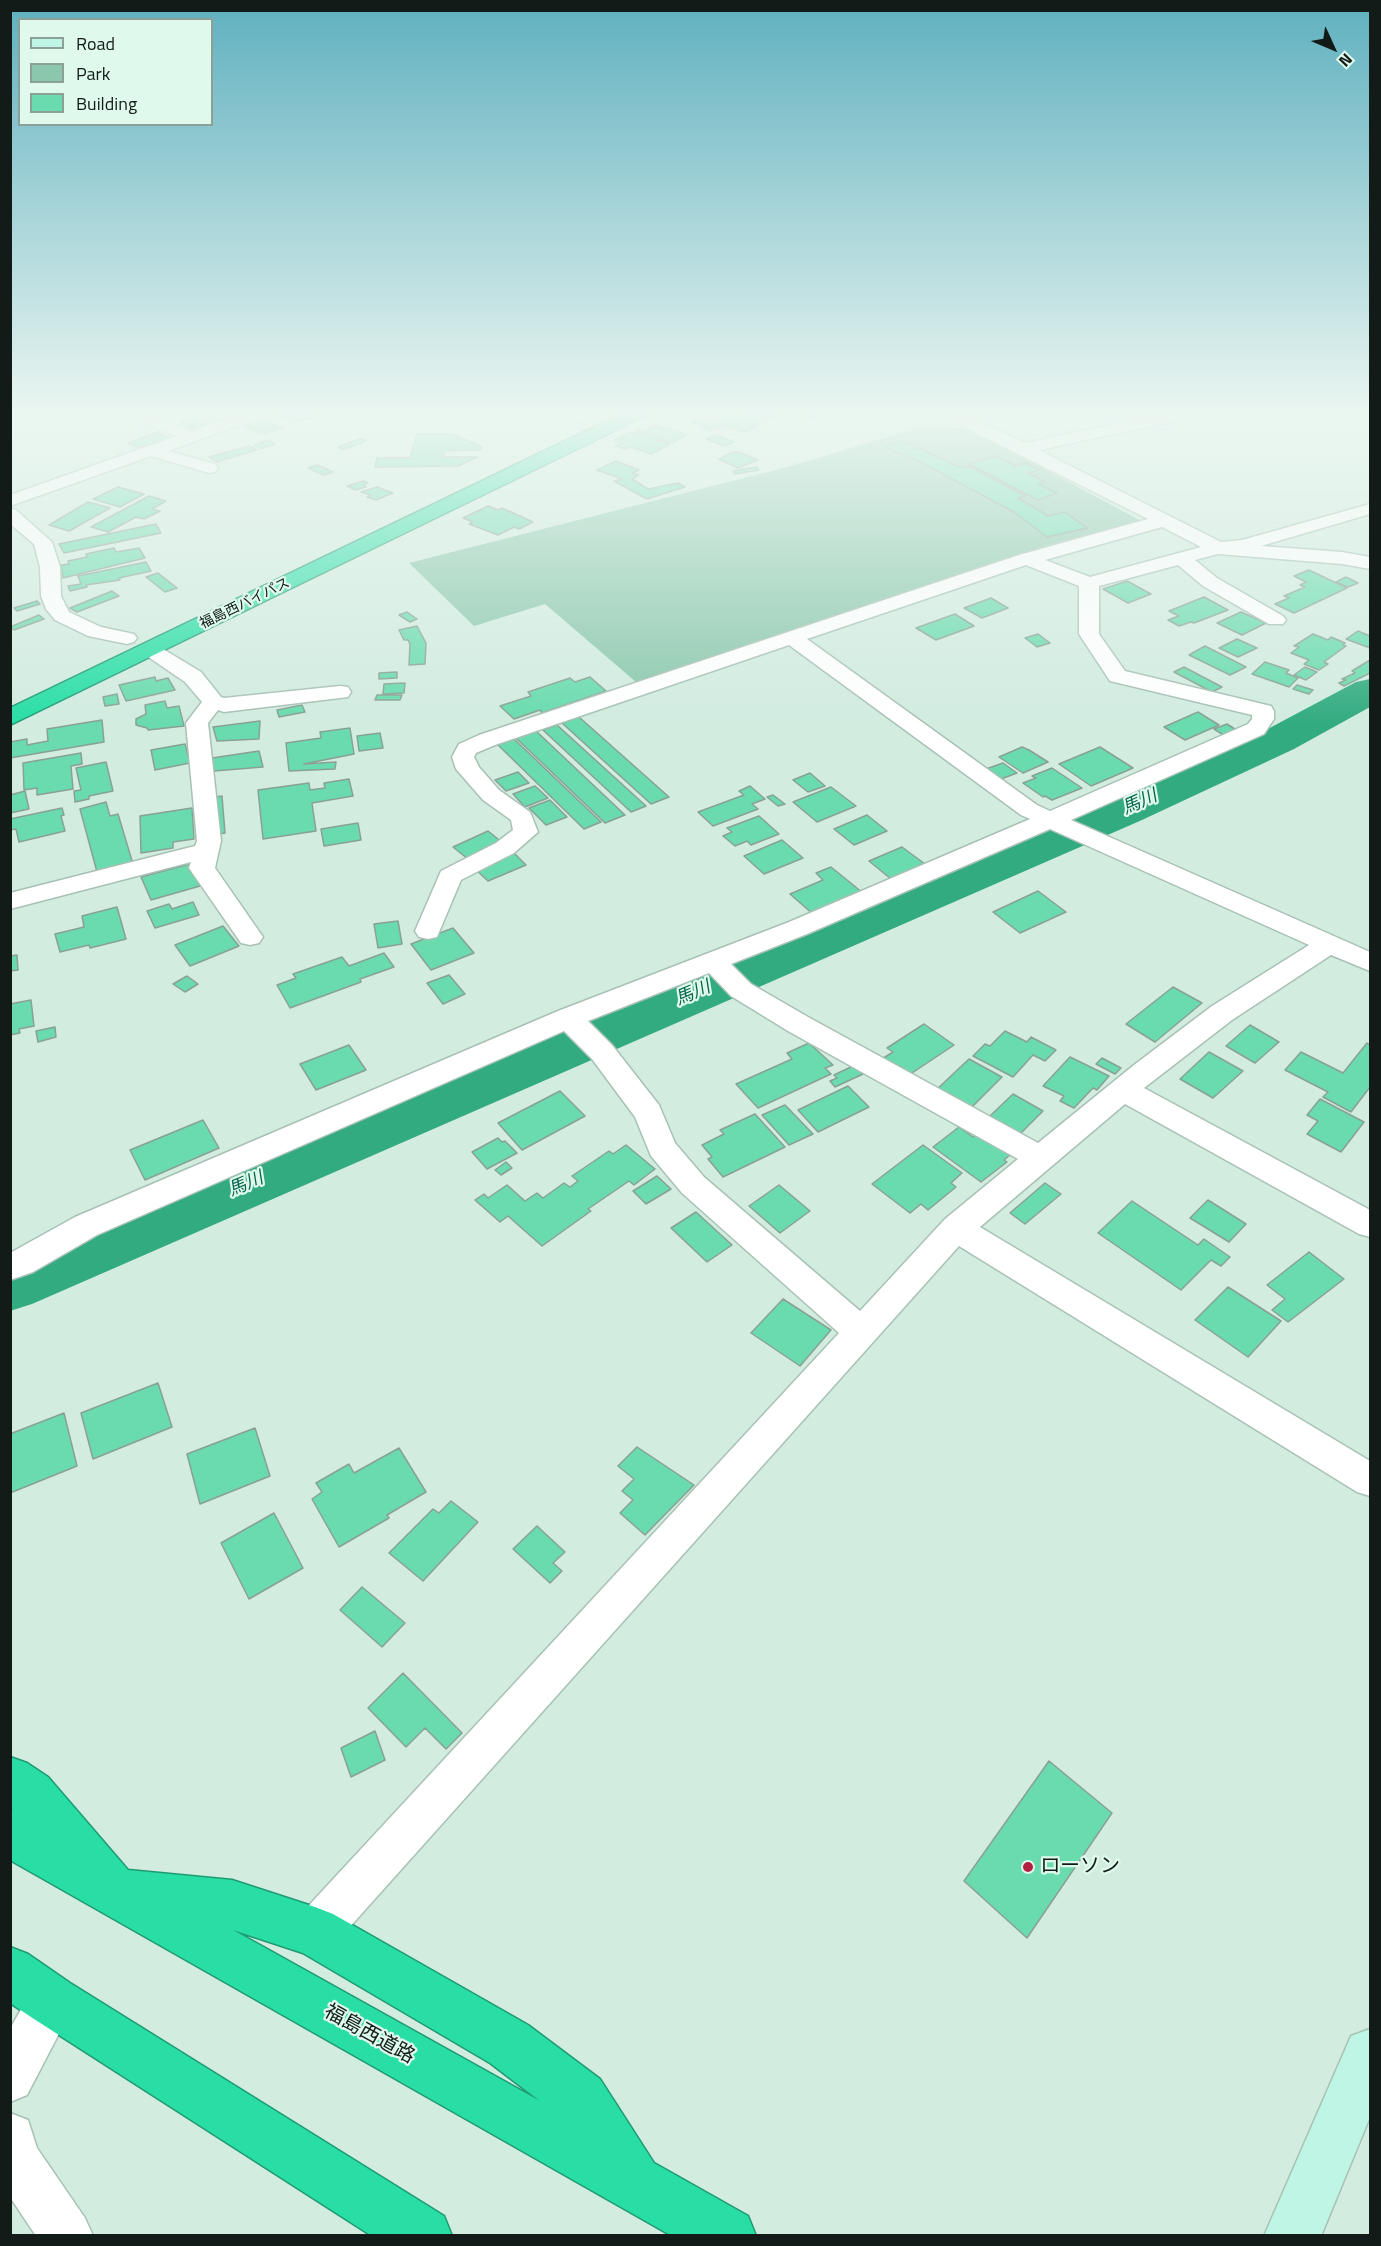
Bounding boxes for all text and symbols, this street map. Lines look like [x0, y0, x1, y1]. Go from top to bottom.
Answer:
legend [18, 18, 213, 126]
north arrow [1303, 18, 1363, 78]
text: Road [76, 30, 115, 57]
text: N [1333, 48, 1358, 73]
text: Park [76, 60, 110, 87]
text: Building [76, 90, 137, 117]
street label: 福島西バイパス [197, 575, 293, 633]
water label: 馬川 [1119, 786, 1161, 820]
water label: 馬川 [672, 977, 714, 1011]
water label: 馬川 [225, 1168, 267, 1202]
place label: ローソン [1040, 1855, 1120, 1879]
marker: ローソン [1021, 1860, 1035, 1874]
street label: 福島西道路 [319, 2000, 419, 2070]

